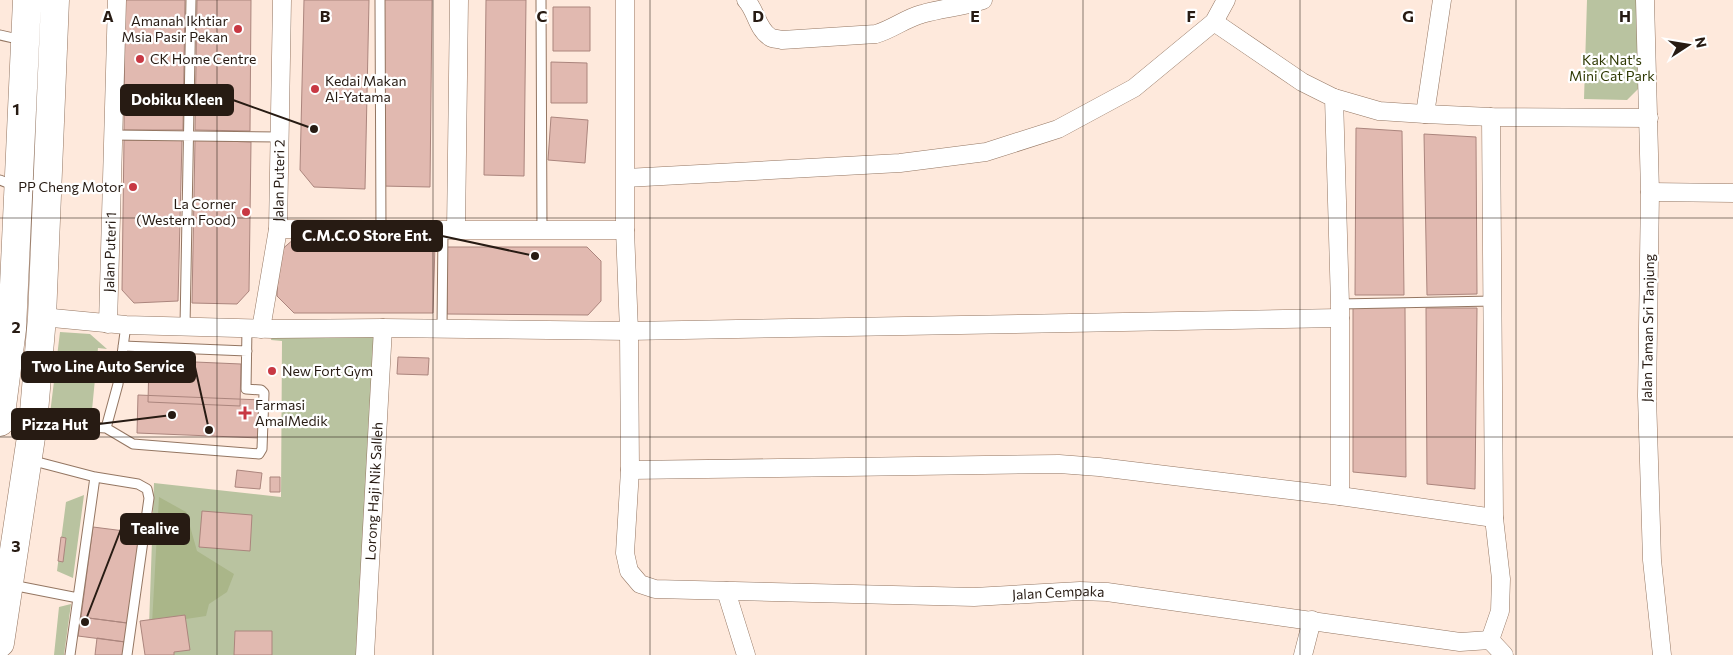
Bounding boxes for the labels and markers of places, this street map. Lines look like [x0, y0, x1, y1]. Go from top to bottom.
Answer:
place label: Amanah Ikhtiar Msia Pasir Pekan [121, 12, 228, 45]
marker: Amanah Ikhtiar Msia Pasir Pekan [232, 23, 244, 35]
place label: CK Home Centre [150, 50, 256, 67]
marker: CK Home Centre [134, 53, 146, 65]
place label: Kedai Makan Al-Yatama [325, 72, 407, 105]
marker: Kedai Makan Al-Yatama [309, 83, 321, 95]
callout: Dobiku Kleen [121, 85, 233, 115]
place label: PP Cheng Motor [18, 178, 123, 195]
marker: PP Cheng Motor [127, 181, 139, 193]
place label: La Corner (Western Food) [136, 195, 236, 228]
marker: La Corner (Western Food) [240, 206, 252, 218]
callout: C.M.C.O Store Ent. [292, 221, 442, 251]
callout: Two Line Auto Service [22, 352, 195, 382]
place label: New Fort Gym [282, 362, 373, 379]
marker: New Fort Gym [266, 365, 278, 377]
place label: Farmasi AmalMedik [255, 396, 328, 429]
marker: Farmasi AmalMedik [239, 407, 251, 419]
callout: Pizza Hut [12, 409, 99, 439]
callout: Tealive [121, 514, 189, 544]

